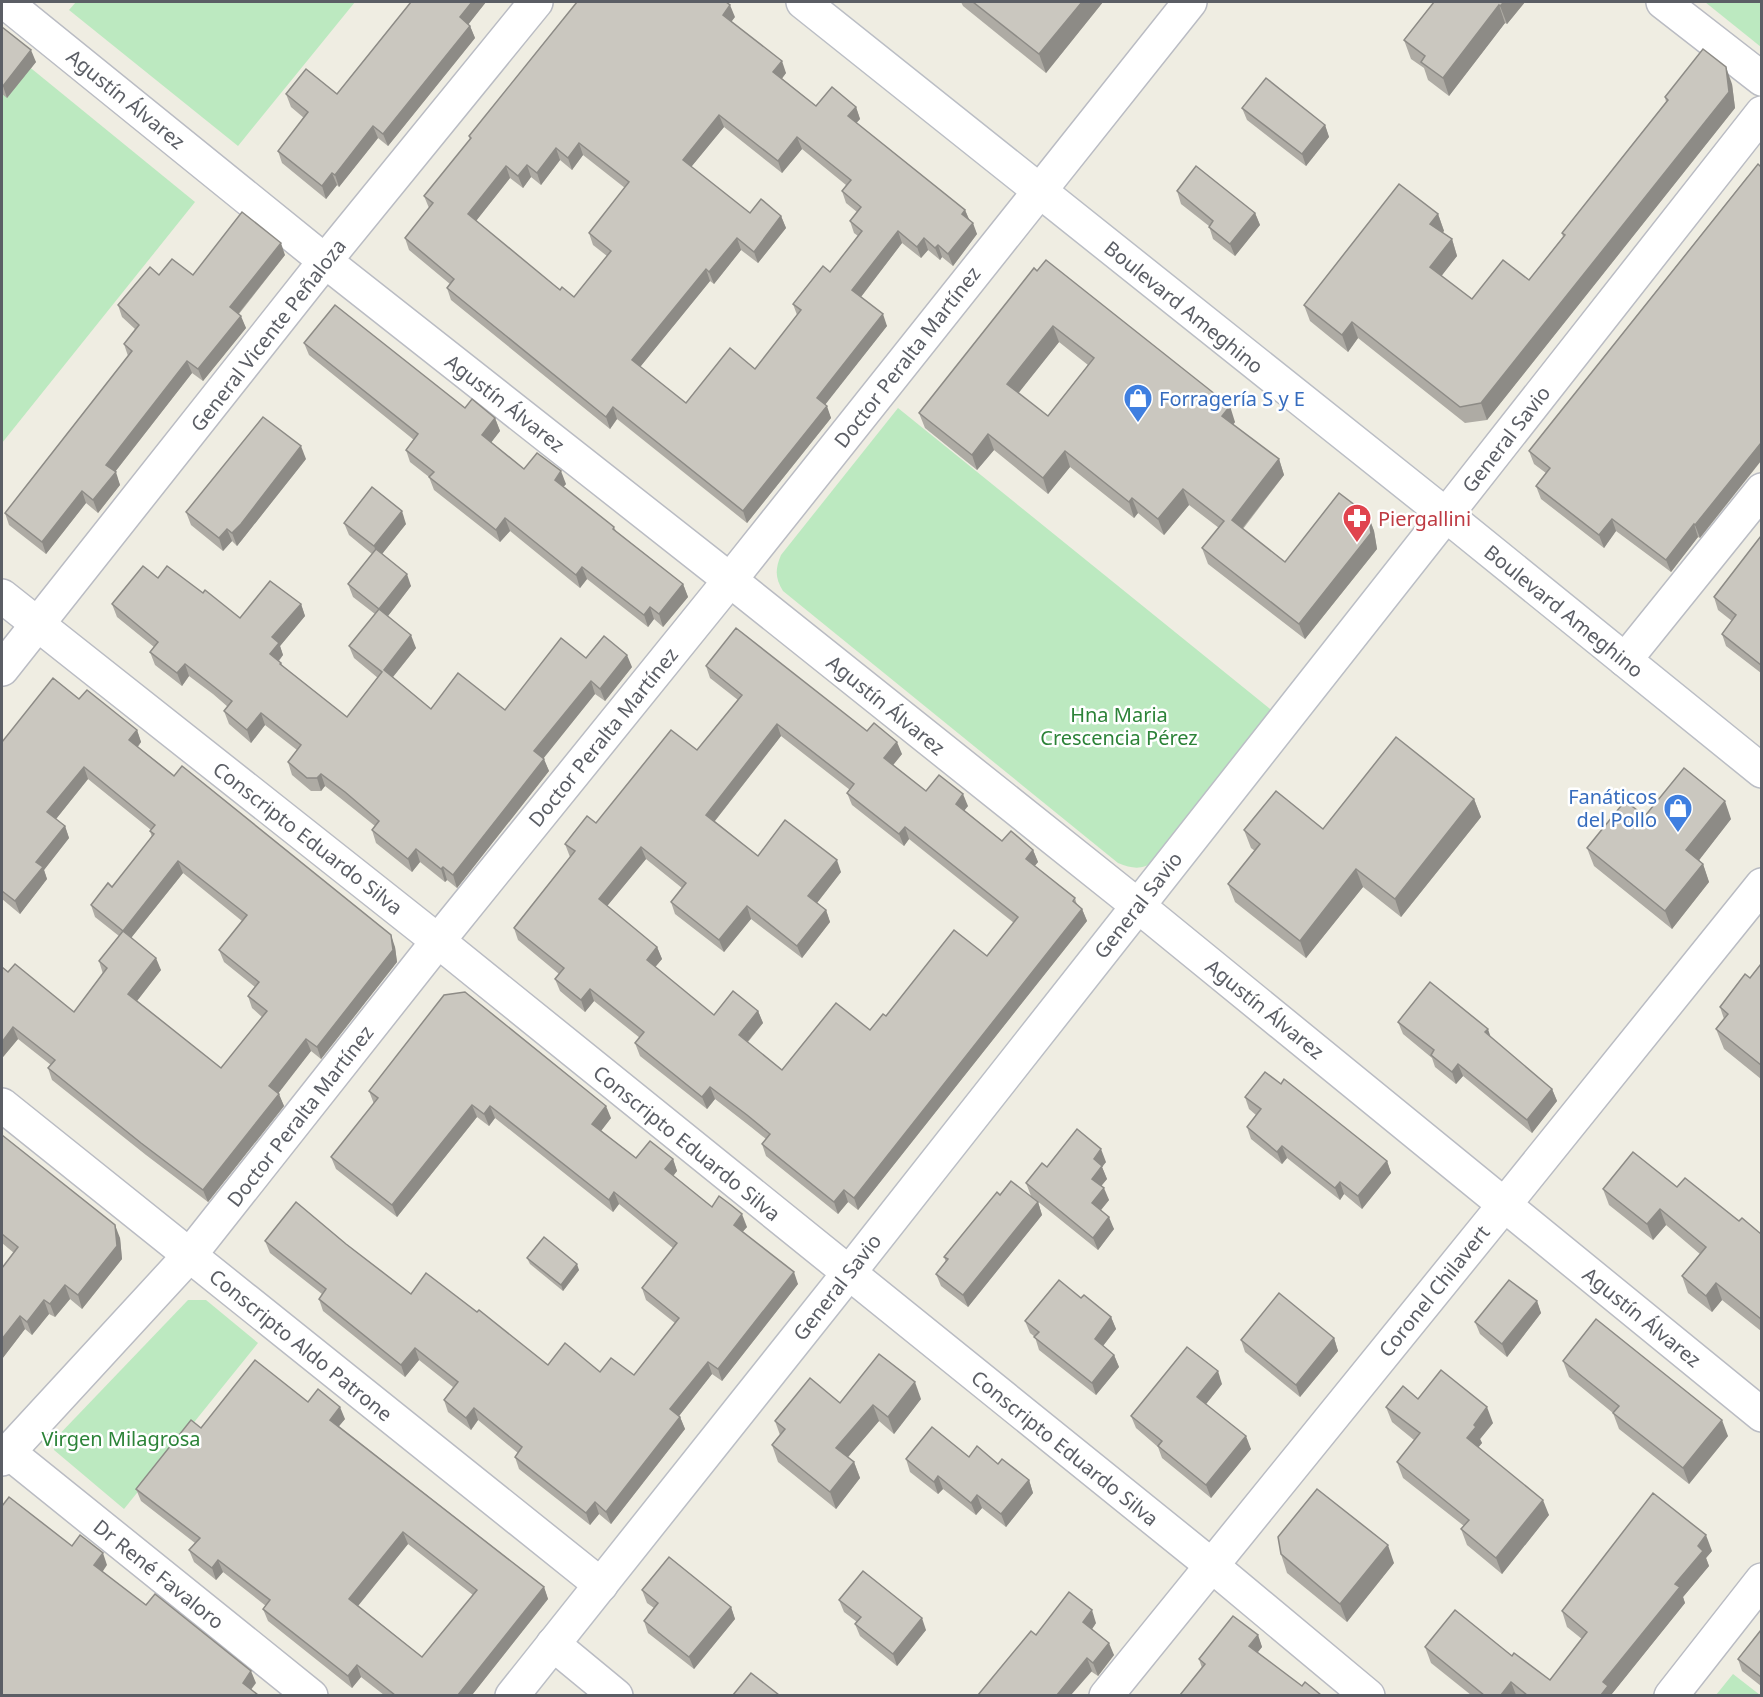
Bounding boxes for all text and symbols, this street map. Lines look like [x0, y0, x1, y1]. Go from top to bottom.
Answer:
street label: Agustín Álvarez [61, 43, 191, 155]
street label: General Vicente Peñaloza [184, 233, 352, 437]
street label: Boulevard Ameghino [1099, 234, 1269, 380]
street label: Doctor Peralta Martínez [828, 261, 986, 453]
street label: Agustín Álvarez [440, 348, 570, 458]
street label: General Savio [1456, 380, 1556, 498]
shop icon: Forragería S y E [1122, 382, 1154, 424]
place label: Forragería S y E [1159, 385, 1305, 412]
pharmacy icon: Piergallini [1341, 502, 1373, 544]
place label: Piergallini [1378, 505, 1471, 532]
street label: Boulevard Ameghino [1479, 538, 1649, 684]
street label: Doctor Peralta Martínez [522, 642, 684, 832]
street label: Agustín Álvarez [821, 649, 951, 761]
park label: Hna Maria Crescencia Pérez [1040, 701, 1198, 751]
street label: Conscripto Eduardo Silva [208, 755, 408, 921]
place label: Fanáticos del Pollo [1568, 783, 1657, 833]
shop icon: Fanáticos del Pollo [1662, 792, 1694, 834]
street label: General Savio [1088, 846, 1188, 964]
street label: Agustín Álvarez [1200, 953, 1330, 1065]
street label: Doctor Peralta Martínez [221, 1020, 379, 1212]
street label: Conscripto Eduardo Silva [588, 1059, 786, 1227]
street label: Coronel Chilavert [1372, 1219, 1496, 1363]
street label: General Savio [787, 1228, 887, 1346]
street label: Agustín Álvarez [1577, 1261, 1707, 1373]
street label: Conscripto Aldo Patrone [204, 1263, 398, 1427]
street label: Conscripto Eduardo Silva [966, 1364, 1164, 1532]
park label: Virgen Milagrosa [41, 1425, 201, 1452]
street label: Dr René Favaloro [88, 1513, 230, 1635]

